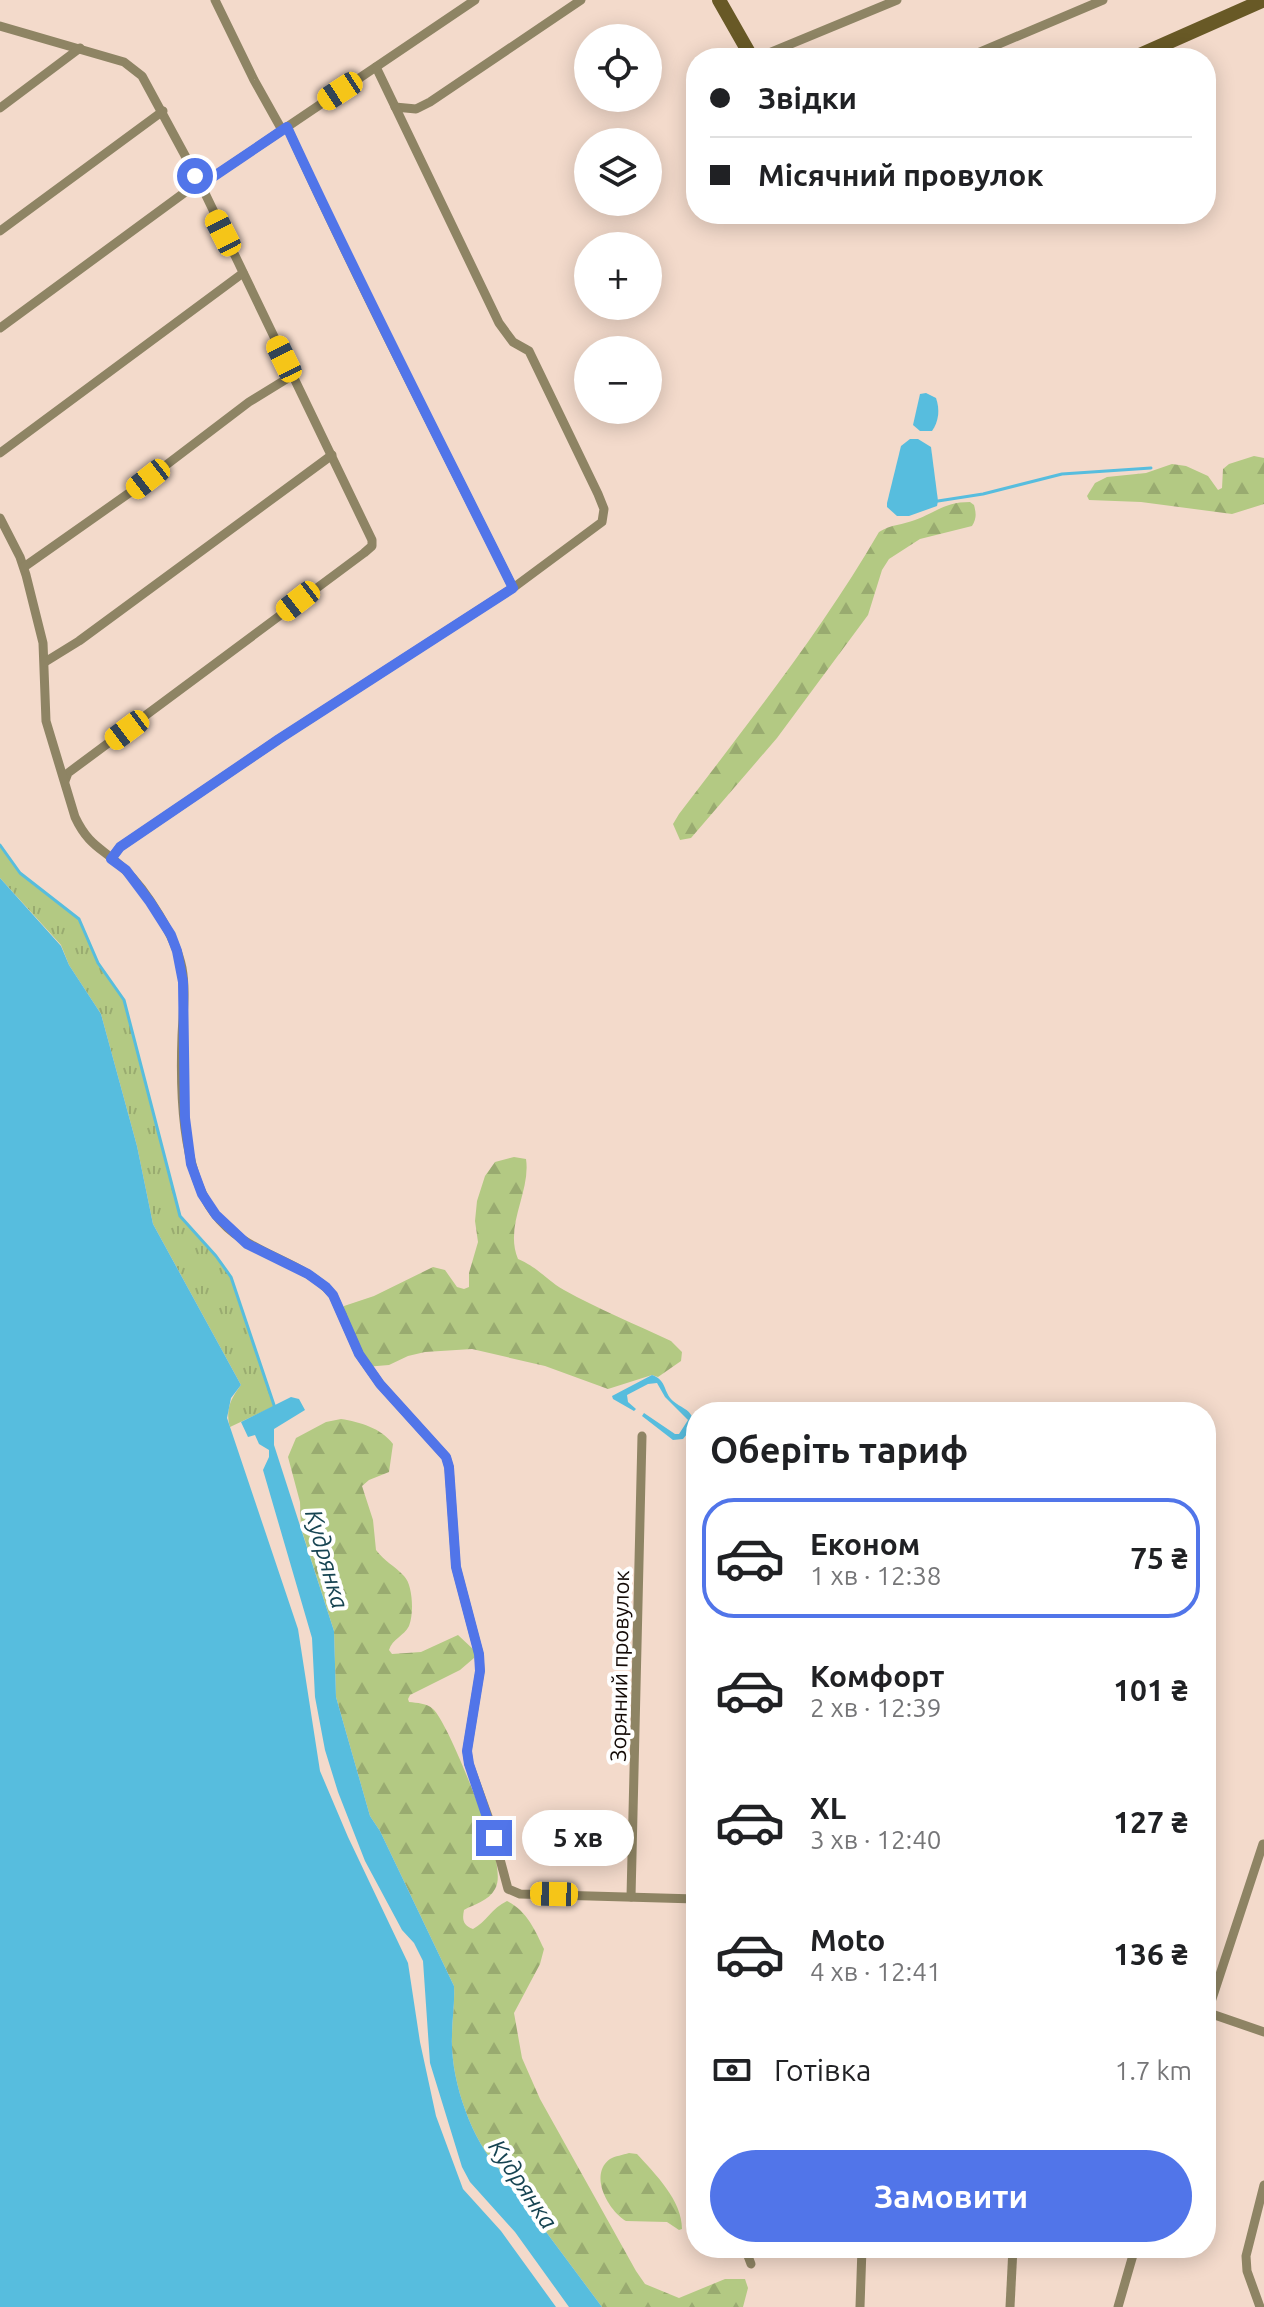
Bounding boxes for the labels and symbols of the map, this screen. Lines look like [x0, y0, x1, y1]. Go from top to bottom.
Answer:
car [313, 68, 367, 114]
route start [177, 158, 213, 194]
car [201, 206, 245, 260]
car [263, 332, 305, 386]
car [122, 455, 174, 503]
car [272, 577, 324, 625]
car [101, 706, 153, 754]
water label: Кудрянка [300, 1506, 354, 1612]
street label: Зоряний провулок [605, 1570, 633, 1762]
callout: 5 хв [522, 1810, 634, 1866]
route end [476, 1820, 512, 1856]
car [530, 1882, 578, 1906]
water label: Кудрянка [483, 2134, 563, 2234]

